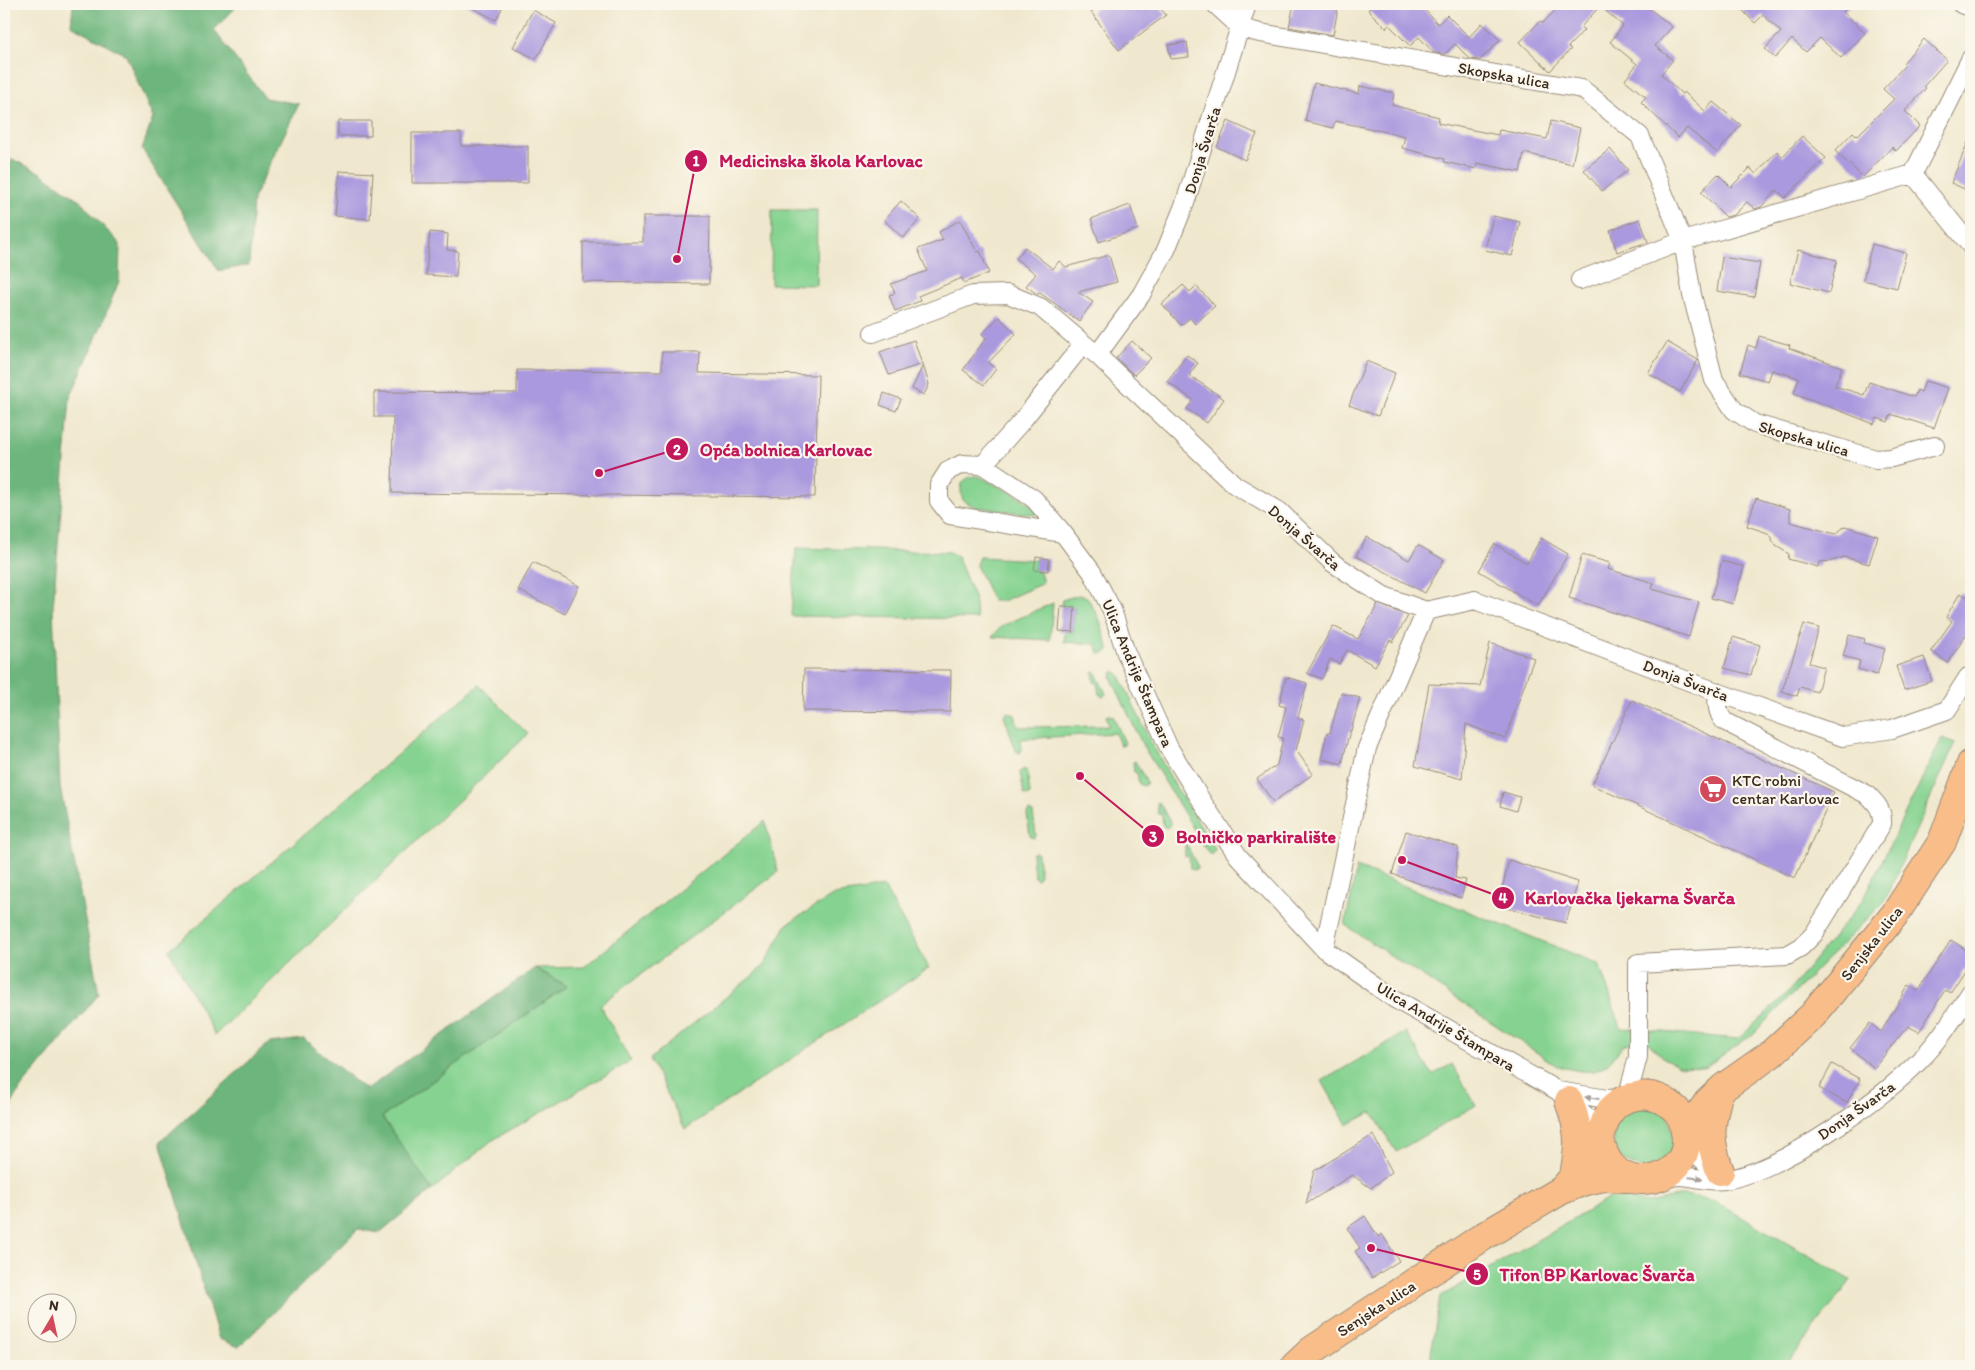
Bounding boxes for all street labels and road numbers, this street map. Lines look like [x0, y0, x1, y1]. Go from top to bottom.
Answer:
street label: Skopska ulica [1456, 58, 1551, 93]
street label: Donja Švarča [1180, 104, 1225, 196]
street label: Skopska ulica [1757, 417, 1851, 460]
street label: Donja Švarča [1264, 501, 1345, 575]
street label: Ulica Andrije Štampara [1098, 596, 1178, 751]
street label: Donja Švarča [1640, 655, 1732, 706]
street label: Senjska ulica [1836, 902, 1906, 984]
street label: Ulica Andrije Štampara [1373, 977, 1519, 1076]
street label: Donja Švarča [1814, 1076, 1899, 1144]
street label: Senjska ulica [1334, 1276, 1419, 1341]

